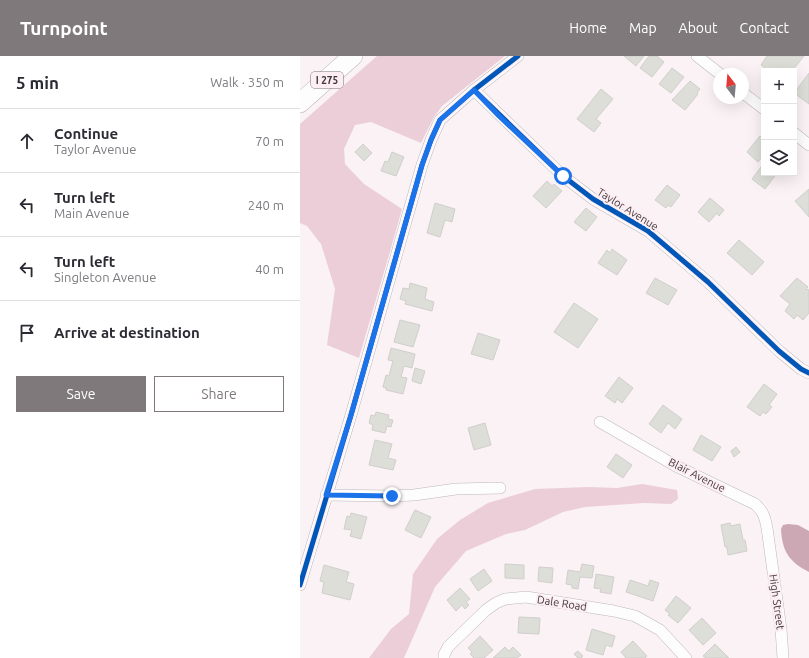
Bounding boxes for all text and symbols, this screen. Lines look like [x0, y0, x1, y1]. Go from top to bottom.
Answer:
text: Turnpoint [20, 17, 108, 39]
text: Home [569, 20, 607, 36]
text: Map [629, 20, 657, 36]
text: About [679, 20, 718, 36]
text: Contact [740, 20, 789, 36]
north arrow [713, 68, 749, 104]
map controls [761, 68, 797, 176]
button: + [761, 68, 797, 104]
road number: I 275 [311, 72, 343, 88]
text: 5 min [16, 73, 59, 92]
text: Walk · 350 m [210, 75, 284, 89]
button: − [761, 104, 797, 140]
text: Continue [54, 125, 118, 142]
icon: ahead [16, 130, 38, 152]
text: 70 m [255, 134, 284, 148]
button: layers [761, 140, 797, 176]
text: Taylor Avenue [54, 142, 136, 156]
route start [554, 167, 572, 185]
street label: Taylor Avenue [595, 185, 661, 233]
text: Turn left [54, 189, 115, 206]
icon: left [16, 194, 38, 216]
text: 240 m [248, 198, 284, 212]
text: Main Avenue [54, 206, 129, 220]
text: Turn left [54, 253, 115, 270]
icon: left [16, 258, 38, 280]
text: 40 m [255, 262, 284, 276]
text: Singleton Avenue [54, 270, 156, 284]
icon: arrive [16, 322, 38, 344]
text: Arrive at destination [54, 324, 200, 341]
button: Save [16, 376, 146, 412]
button: Share [154, 376, 284, 412]
street label: Blair Avenue [667, 456, 727, 494]
route end [383, 487, 401, 505]
street label: High Street [767, 573, 787, 631]
street label: Dale Road [536, 593, 588, 613]

